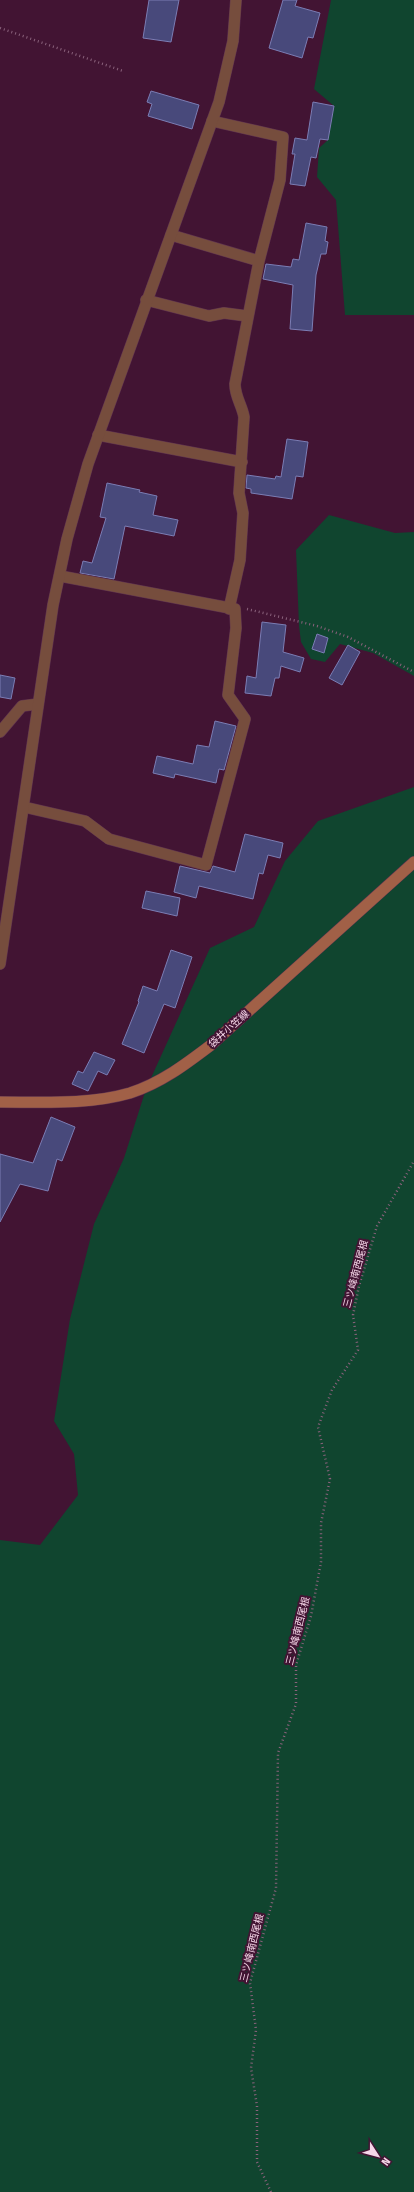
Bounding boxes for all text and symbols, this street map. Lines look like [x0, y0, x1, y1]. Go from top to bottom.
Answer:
street label: 袋井小笠線 [206, 1008, 252, 1050]
street label: 三ツ峰南西尾根 [341, 1239, 371, 1309]
street label: 三ツ峰南西尾根 [284, 1596, 312, 1666]
street label: 三ツ峰南西尾根 [238, 1913, 266, 1983]
north arrow [358, 2136, 398, 2176]
text: N [378, 2155, 393, 2168]

